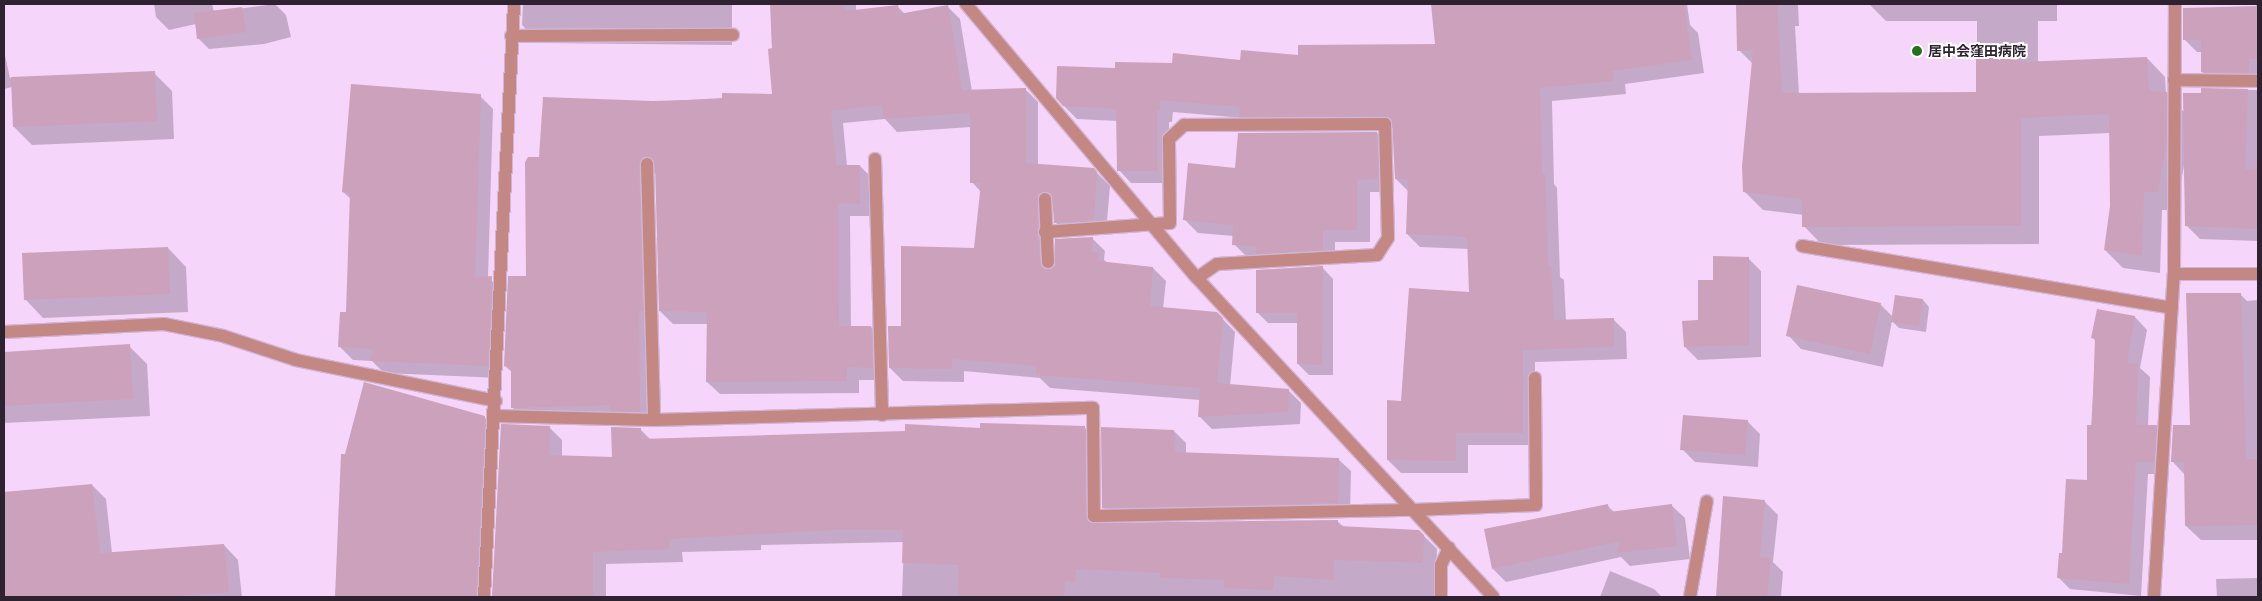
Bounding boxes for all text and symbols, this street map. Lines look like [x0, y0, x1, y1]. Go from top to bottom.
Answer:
place label: 居中会窪田病院 [1928, 43, 2026, 59]
marker: 居中会窪田病院 [1910, 44, 1924, 58]

